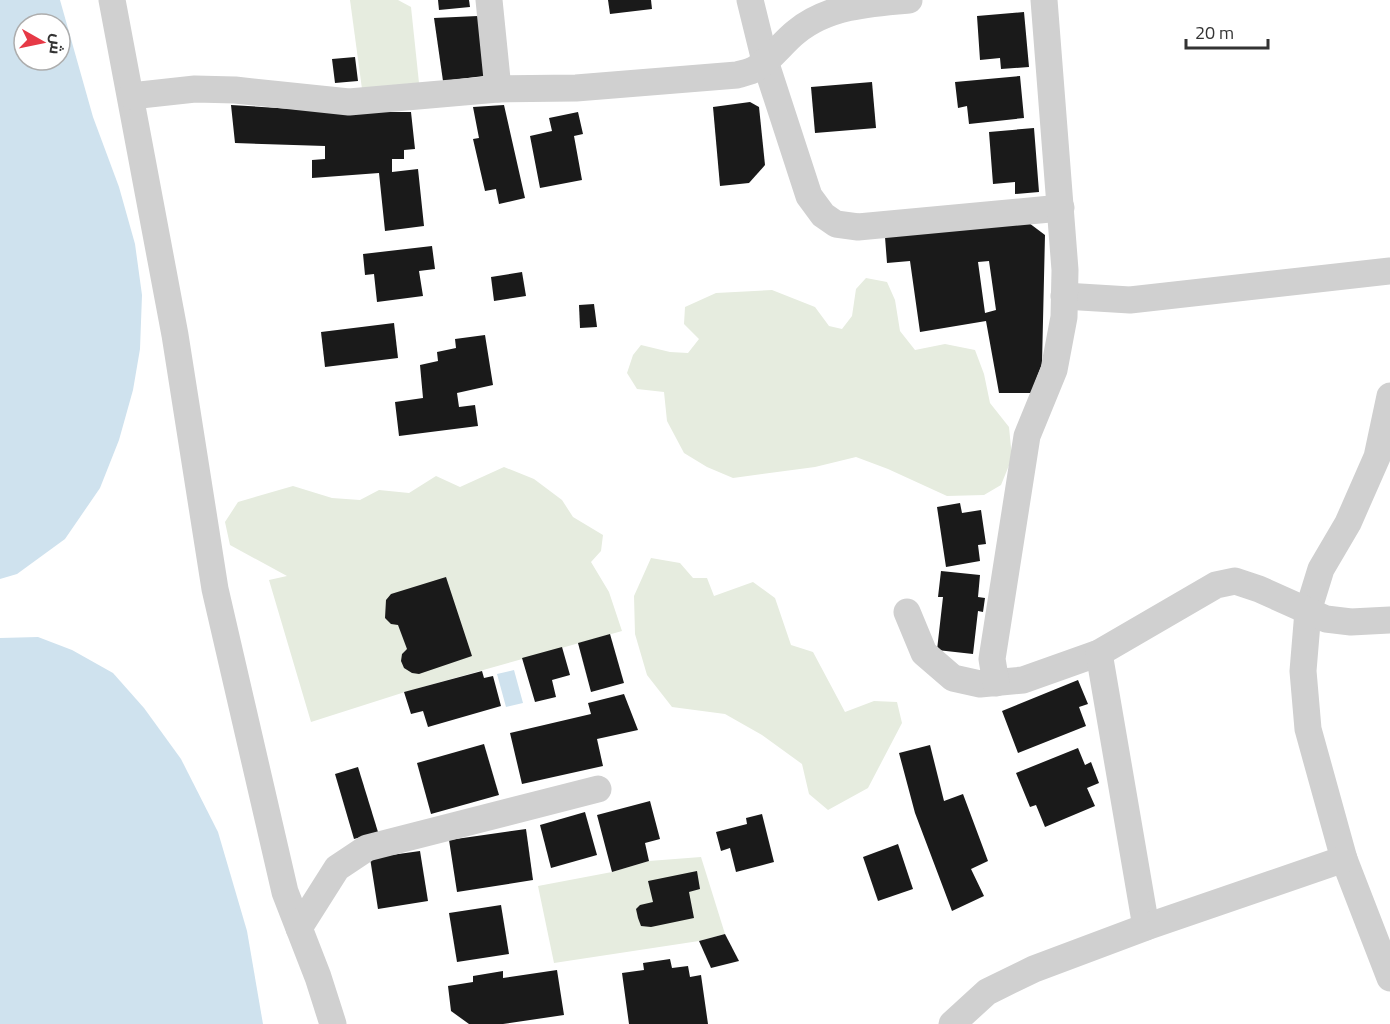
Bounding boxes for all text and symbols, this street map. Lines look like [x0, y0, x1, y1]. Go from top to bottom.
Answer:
north arrow [12, 12, 72, 72]
scale bar [1186, 12, 1268, 50]
text: 20 m [1195, 19, 1234, 46]
text: ش [43, 32, 70, 56]

